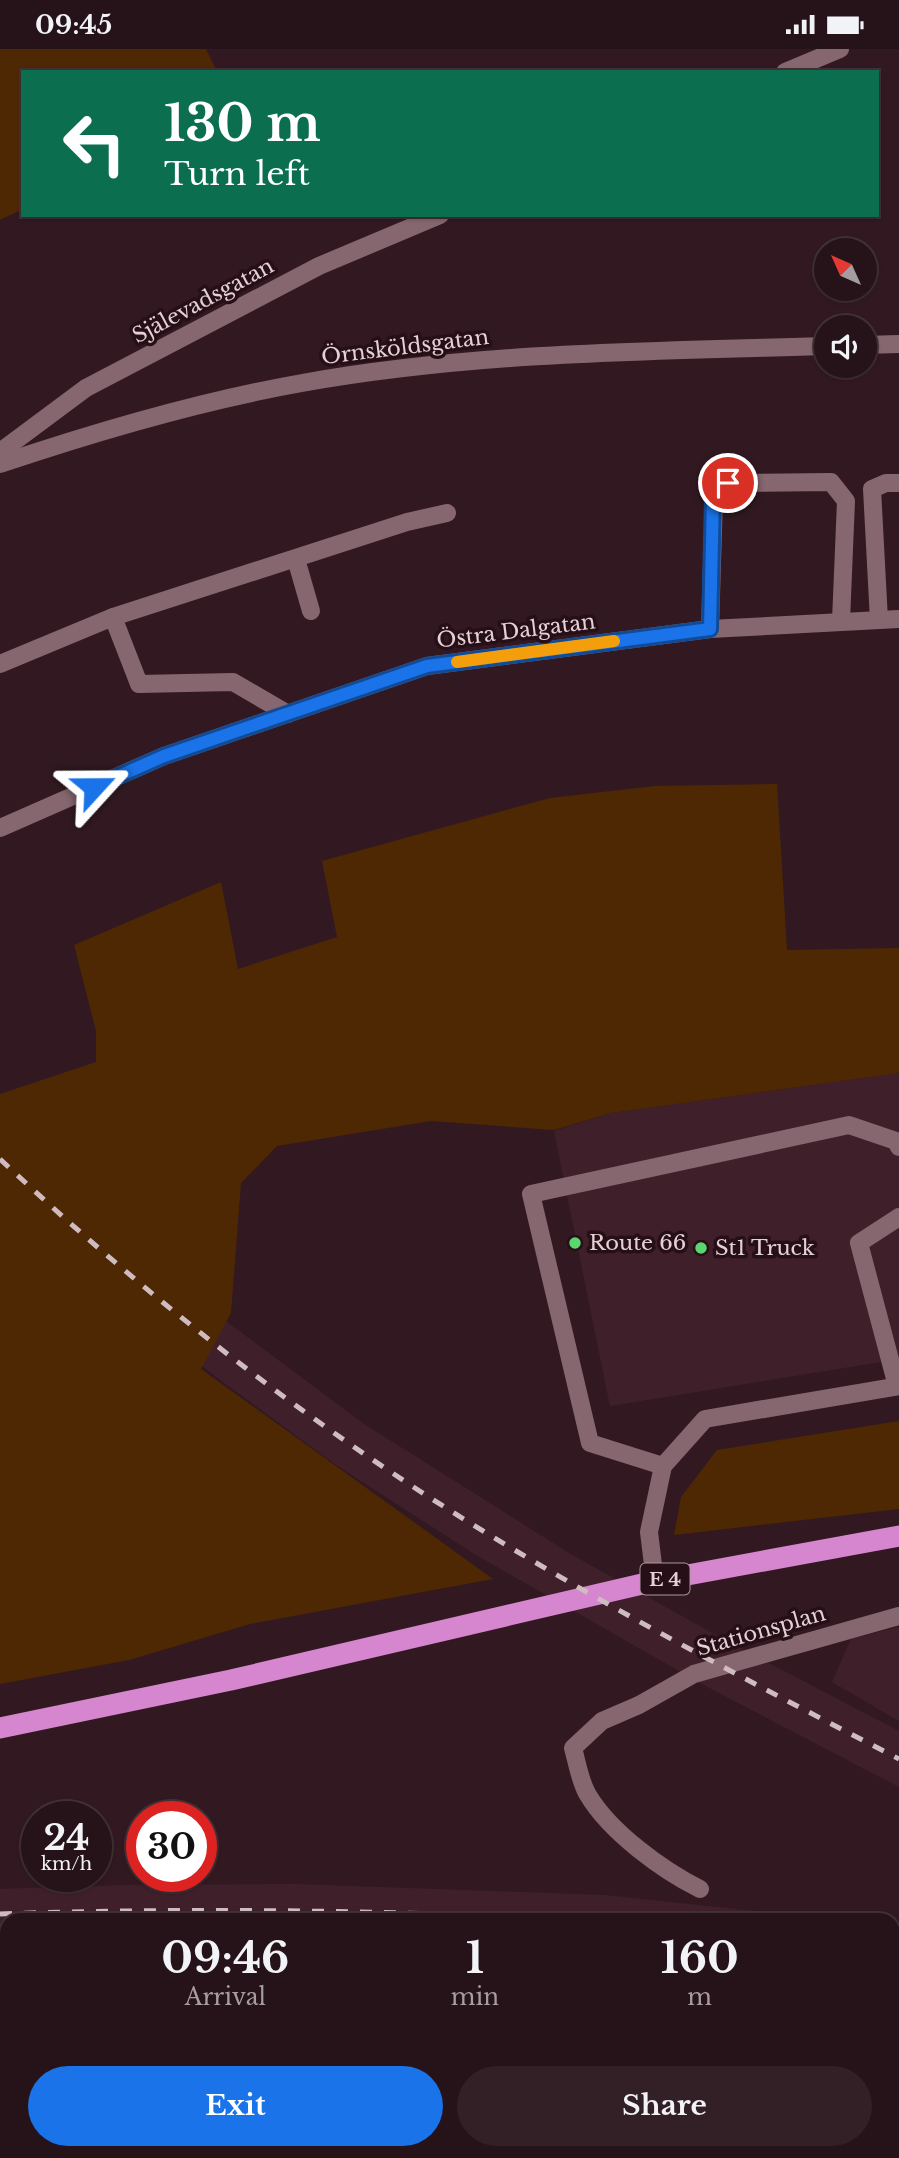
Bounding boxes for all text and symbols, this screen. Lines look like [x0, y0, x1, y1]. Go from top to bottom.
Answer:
text: 09:45 [35, 9, 112, 41]
text: 130 m [164, 93, 321, 154]
icon: left [49, 98, 140, 189]
text: Turn left [164, 154, 310, 194]
north arrow [814, 238, 877, 301]
map controls [814, 238, 877, 378]
street label: Själevadsgatan [128, 253, 278, 349]
button: sound [814, 315, 877, 378]
street label: Örnsköldsgatan [320, 324, 490, 370]
pin [698, 453, 758, 513]
icon: arrive [709, 464, 747, 502]
street label: Östra Dalgatan [435, 608, 597, 654]
position arrow [57, 750, 131, 824]
place label: Route 66 [589, 1230, 686, 1256]
marker: Route 66 [567, 1235, 583, 1251]
place label: St1 Truck [715, 1235, 815, 1261]
marker: St1 Truck [693, 1240, 709, 1256]
road number: E 4 [640, 1563, 690, 1595]
street label: Stationsplan [693, 1600, 829, 1662]
speed limit sign: 30 [126, 1801, 217, 1892]
text: 24 [43, 1816, 90, 1859]
text: km/h [41, 1853, 92, 1875]
text: 09:46 [161, 1932, 289, 1984]
text: 1 [466, 1932, 484, 1984]
text: 160 [660, 1932, 739, 1984]
text: Arrival [185, 1983, 266, 2011]
text: min [451, 1983, 499, 2011]
text: m [687, 1983, 712, 2011]
button: Exit [28, 2066, 443, 2146]
button: Share [457, 2066, 872, 2146]

